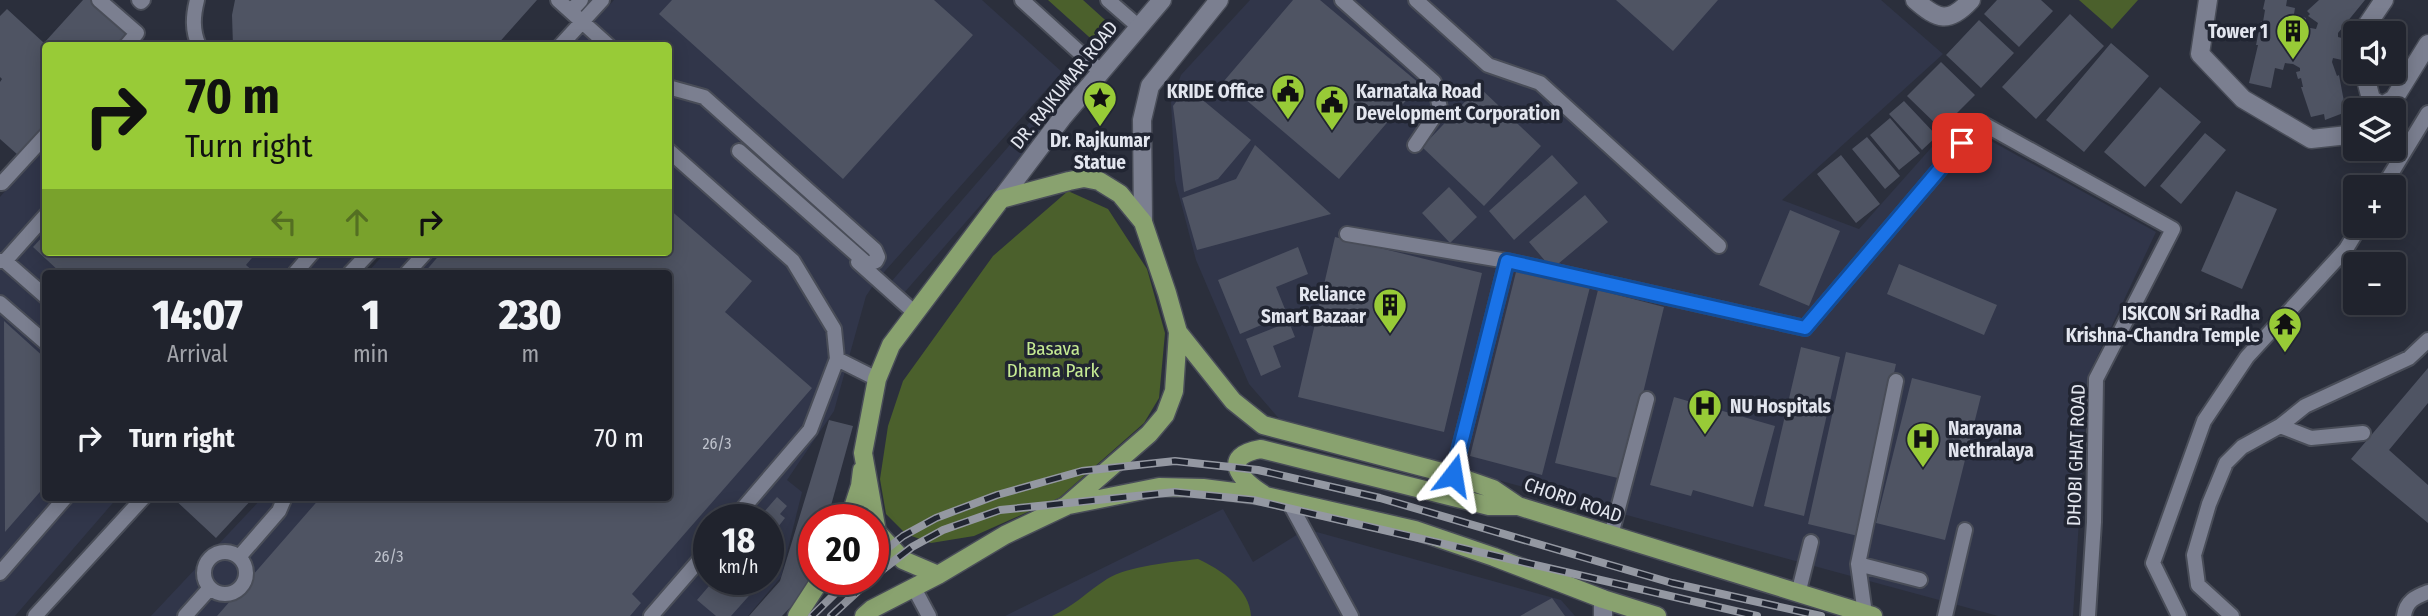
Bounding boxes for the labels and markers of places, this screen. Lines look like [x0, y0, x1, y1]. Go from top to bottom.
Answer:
building icon: Tower 1 [2274, 12, 2312, 61]
place label: Tower 1 [2208, 20, 2268, 43]
public building icon: KRIDE Office [1269, 72, 1307, 121]
place icon: Dr. Rajkumar Statue [1081, 79, 1119, 128]
place label: KRIDE Office [1167, 80, 1264, 103]
place label: Karnataka Road Development Corporation [1356, 80, 1560, 125]
public building icon: Karnataka Road Development Corporation [1313, 83, 1351, 132]
pin [1932, 113, 1992, 173]
place label: Dr. Rajkumar Statue [1050, 129, 1151, 174]
place label: Reliance Smart Bazaar [1261, 283, 1367, 328]
building icon: Reliance Smart Bazaar [1371, 286, 1409, 335]
place label: ISKCON Sri Radha Krishna-Chandra Temple [2066, 302, 2260, 347]
temple icon: ISKCON Sri Radha Krishna-Chandra Temple [2266, 305, 2304, 354]
hospital icon: NU Hospitals [1686, 387, 1724, 436]
place label: NU Hospitals [1730, 395, 1832, 418]
place label: Narayana Nethralaya [1948, 417, 2034, 462]
hospital icon: Narayana Nethralaya [1904, 420, 1942, 469]

